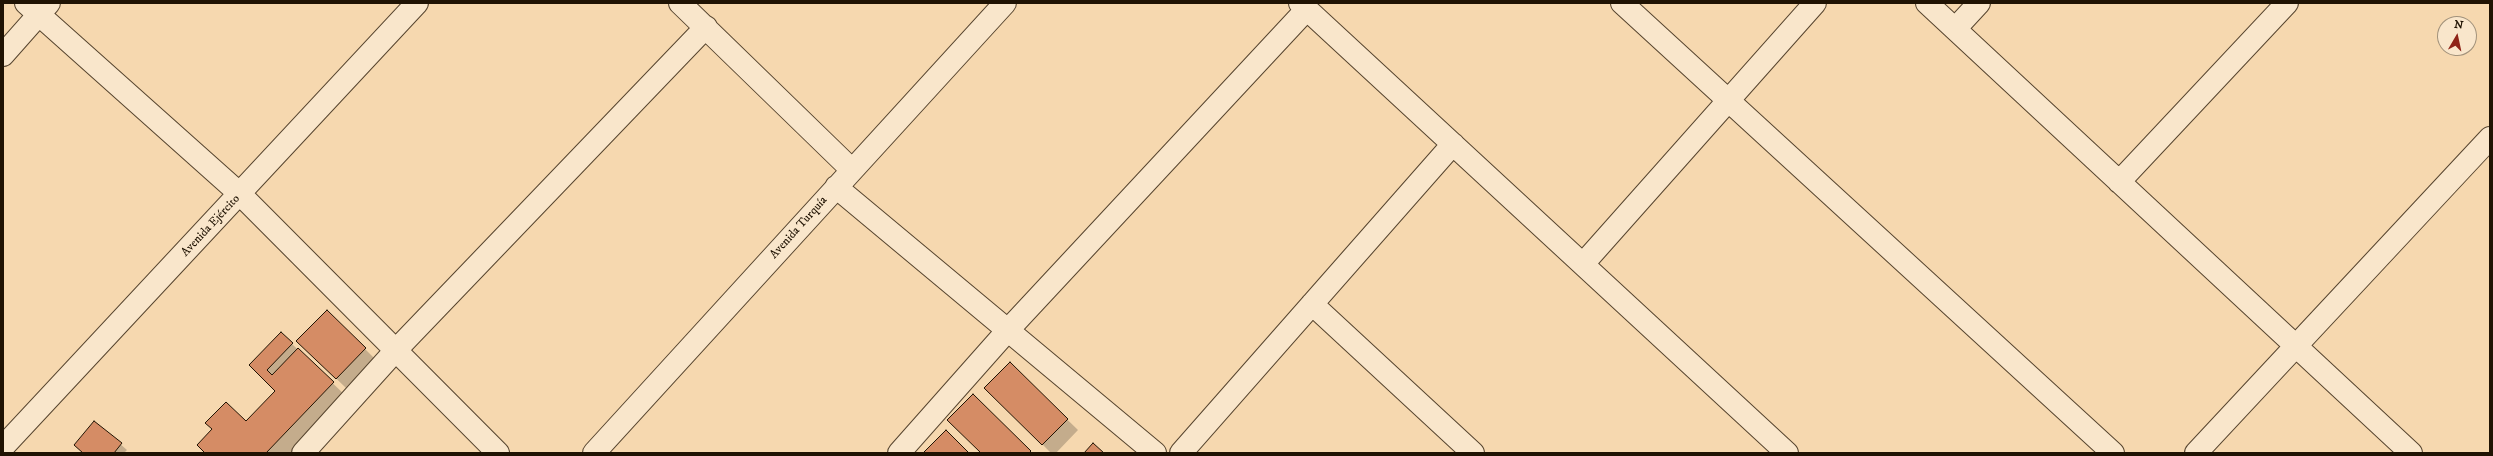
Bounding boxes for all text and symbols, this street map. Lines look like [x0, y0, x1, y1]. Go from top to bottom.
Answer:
north arrow [2437, 16, 2477, 56]
text: N [2453, 18, 2464, 33]
street label: Avenida Ejército [179, 192, 243, 260]
street label: Avenida Turquía [767, 194, 831, 262]

